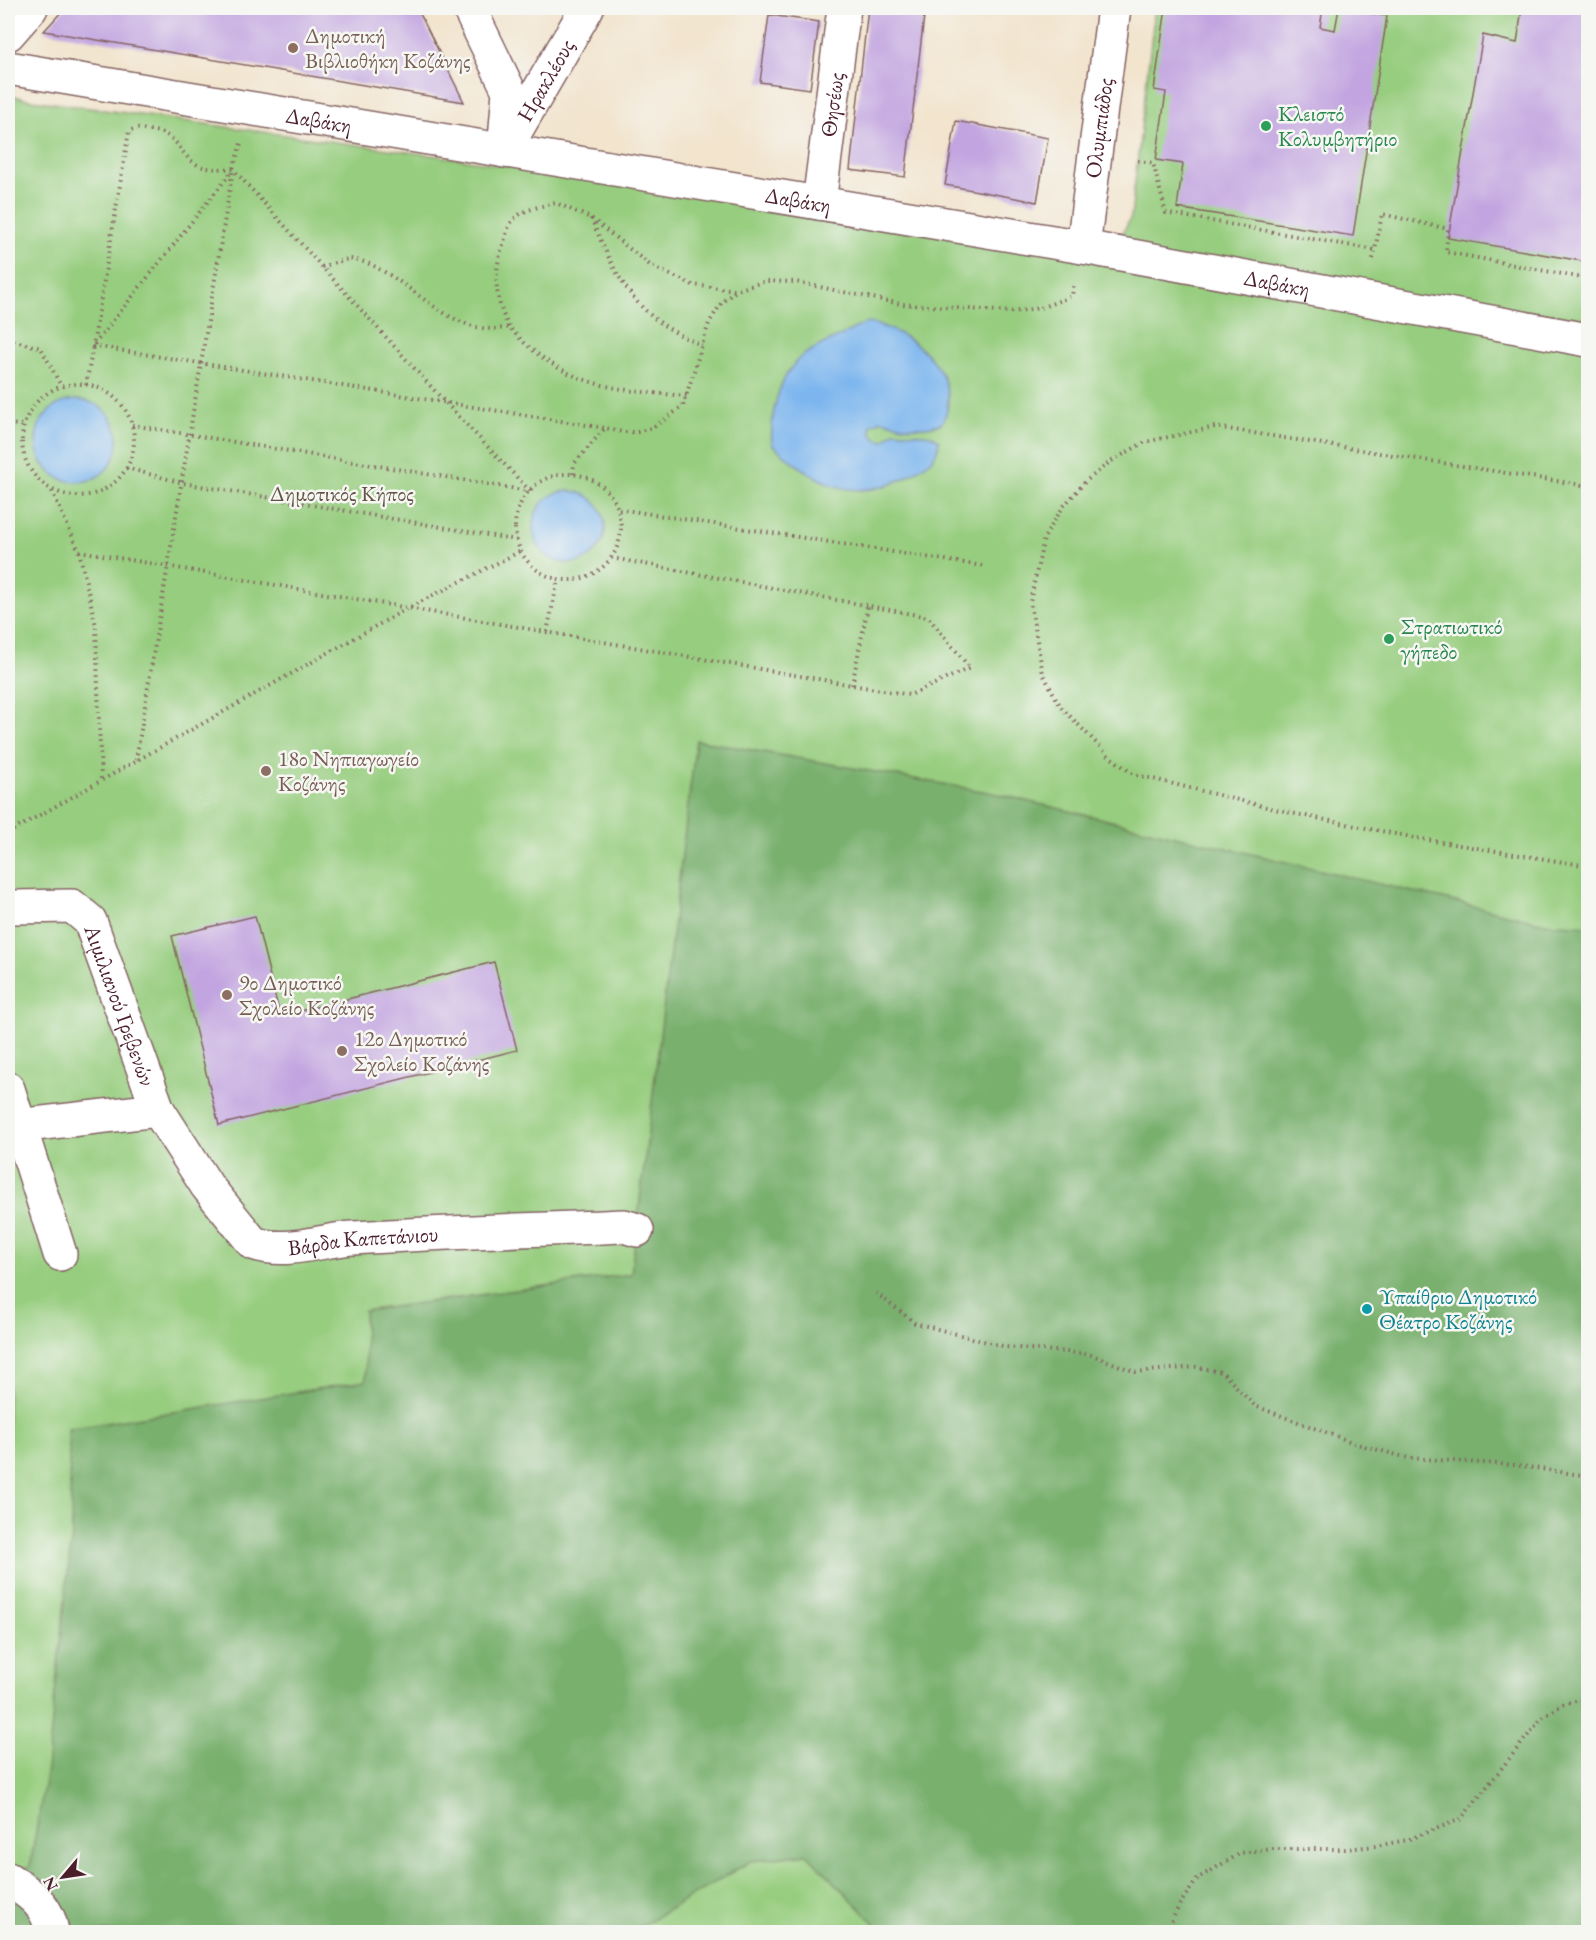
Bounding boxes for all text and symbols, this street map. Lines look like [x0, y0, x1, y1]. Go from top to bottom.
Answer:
place label: Δημοτική Βιβλιοθήκη Κοζάνης [305, 21, 471, 75]
street label: Ηρακλέους [510, 34, 581, 127]
marker: Δημοτική Βιβλιοθήκη Κοζάνης [286, 41, 300, 55]
street label: Θησέως [814, 71, 851, 139]
street label: Ολυμπιάδος [1078, 76, 1120, 180]
place label: Κλειστό Κολυμβητήριο [1278, 99, 1398, 153]
street label: Δαβάκη [283, 100, 354, 140]
marker: Κλειστό Κολυμβητήριο [1259, 119, 1273, 133]
street label: Δαβάκη [763, 180, 833, 220]
street label: Δαβάκη [1242, 263, 1312, 303]
park label: Δημοτικός Κήπος [270, 479, 414, 508]
place label: Στρατιωτικό γήπεδο [1400, 612, 1503, 666]
marker: Στρατιωτικό γήπεδο [1382, 632, 1396, 646]
place label: 18ο Νηπιαγωγείο Κοζάνης [278, 744, 419, 798]
marker: 18ο Νηπιαγωγείο Κοζάνης [259, 764, 273, 778]
street label: Αιμιλιανού Γρεβενών [77, 920, 162, 1090]
place label: 9ο Δημοτικό Σχολείο Κοζάνης [239, 968, 374, 1022]
marker: 9ο Δημοτικό Σχολείο Κοζάνης [220, 988, 234, 1002]
place label: 12ο Δημοτικό Σχολείο Κοζάνης [354, 1024, 489, 1078]
marker: 12ο Δημοτικό Σχολείο Κοζάνης [335, 1044, 349, 1058]
street label: Βάρδα Καπετάνιου [287, 1219, 439, 1262]
place label: Υπαίθριο Δημοτικό Θέατρο Κοζάνης [1379, 1282, 1537, 1336]
marker: Υπαίθριο Δημοτικό Θέατρο Κοζάνης [1360, 1302, 1374, 1316]
north arrow [33, 1847, 93, 1907]
text: N [38, 1873, 63, 1895]

